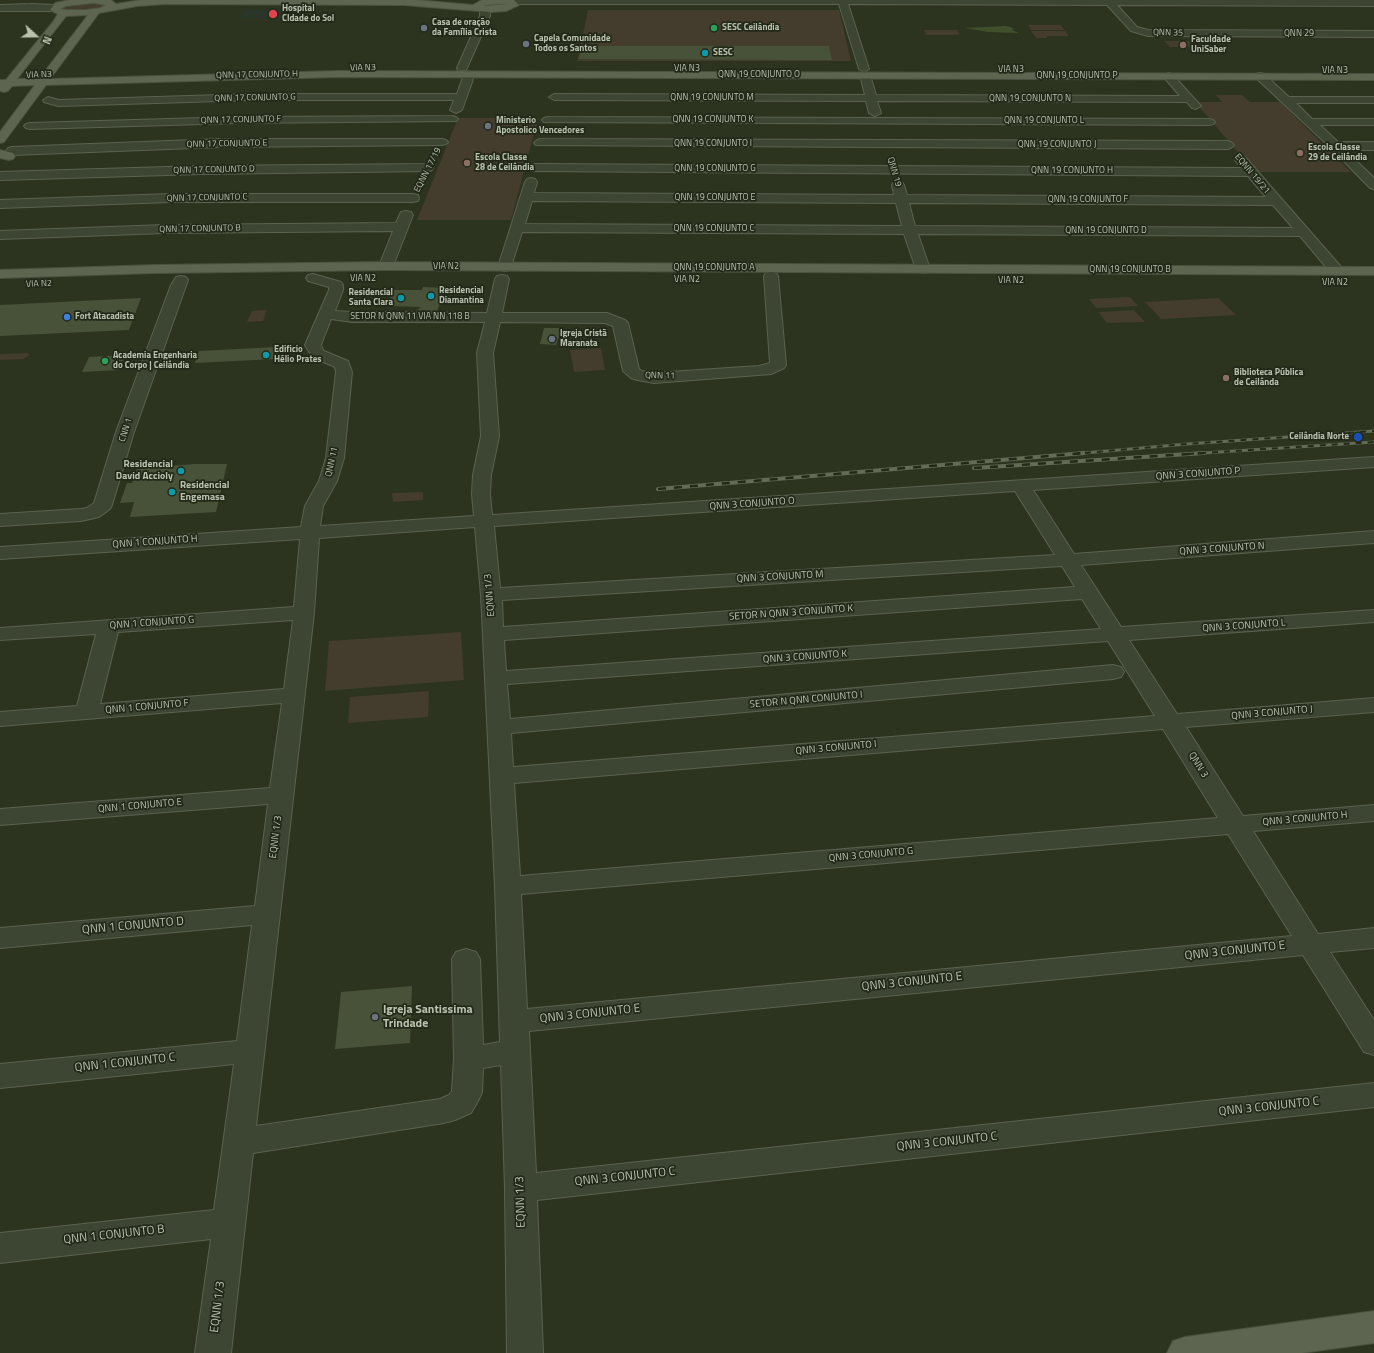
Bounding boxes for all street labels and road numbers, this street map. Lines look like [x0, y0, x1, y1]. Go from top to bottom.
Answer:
street label: QNN 35 [1153, 27, 1183, 39]
street label: QNN 29 [1284, 29, 1314, 39]
street label: VIA N3 [350, 62, 376, 74]
street label: VIA N3 [674, 64, 700, 74]
street label: VIA N3 [998, 65, 1024, 75]
street label: VIA N3 [1322, 66, 1348, 76]
street label: VIA N3 [26, 69, 52, 81]
street label: QNN 17 CONJUNTO H [216, 69, 298, 81]
street label: QNN 19 CONJUNTO O [718, 70, 800, 80]
street label: QNN 19 CONJUNTO P [1036, 71, 1118, 81]
street label: QNN 17 CONJUNTO G [214, 92, 296, 104]
street label: QNN 19 CONJUNTO M [670, 93, 754, 103]
street label: QNN 19 CONJUNTO N [989, 94, 1071, 104]
street label: QNN 17 CONJUNTO F [201, 114, 281, 126]
street label: QNN 19 CONJUNTO K [673, 115, 753, 125]
street label: QNN 19 CONJUNTO L [1004, 116, 1084, 126]
street label: QNN 17 CONJUNTO E [186, 138, 268, 150]
street label: QNN 19 CONJUNTO I [674, 139, 752, 149]
street label: QNN 19 CONJUNTO J [1018, 140, 1096, 150]
street label: EQNN 17/19 [412, 146, 444, 194]
street label: EQNN 19/21 [1232, 152, 1272, 196]
street label: QNN 19 [885, 156, 903, 188]
street label: QNN 17 CONJUNTO D [173, 164, 255, 176]
street label: QNN 19 CONJUNTO G [674, 164, 756, 174]
street label: QNN 19 CONJUNTO H [1031, 166, 1113, 176]
street label: QNN 17 CONJUNTO C [167, 192, 247, 204]
street label: QNN 19 CONJUNTO E [675, 193, 755, 203]
street label: QNN 19 CONJUNTO F [1048, 195, 1128, 205]
street label: QNN 17 CONJUNTO B [159, 223, 241, 235]
street label: QNN 19 CONJUNTO C [674, 224, 754, 234]
street label: QNN 19 CONJUNTO D [1065, 226, 1147, 236]
street label: VIA N2 [433, 262, 459, 272]
street label: QNN 19 CONJUNTO A [673, 263, 755, 273]
street label: QNN 19 CONJUNTO B [1089, 265, 1171, 275]
street label: VIA N2 [350, 274, 376, 284]
street label: VIA N2 [674, 275, 700, 285]
street label: VIA N2 [998, 276, 1024, 286]
street label: VIA N2 [26, 278, 52, 290]
street label: VIA N2 [1322, 278, 1348, 288]
street label: SETOR N QNN 11 VIA NN 118 B [350, 312, 470, 322]
street label: QNN 11 [645, 370, 675, 382]
street label: CNN 1 [117, 417, 135, 443]
street label: QNN 11 [324, 446, 340, 478]
street label: QNN 3 CONJUNTO P [1155, 465, 1241, 483]
street label: QNN 3 CONJUNTO O [709, 495, 795, 513]
street label: QNN 1 CONJUNTO H [112, 533, 198, 551]
street label: QNN 3 CONJUNTO N [1179, 540, 1265, 558]
street label: QNN 3 CONJUNTO M [736, 569, 824, 585]
street label: EQNN 1/3 [482, 573, 498, 617]
street label: SETOR N QNN 3 CONJUNTO K [729, 603, 853, 623]
street label: QNN 1 CONJUNTO G [109, 614, 195, 632]
street label: QNN 3 CONJUNTO L [1202, 617, 1286, 635]
street label: QNN 3 CONJUNTO K [762, 648, 848, 666]
street label: SETOR N QNN CONJUNTO I [749, 689, 863, 711]
street label: QNN 1 CONJUNTO F [105, 697, 189, 717]
street label: QNN 3 CONJUNTO J [1231, 703, 1313, 723]
street label: QNN 3 CONJUNTO I [795, 738, 877, 758]
street label: QNN 3 [1186, 750, 1210, 780]
street label: QNN 1 CONJUNTO E [98, 796, 182, 816]
street label: QNN 3 CONJUNTO H [1262, 809, 1348, 829]
street label: EQNN 1/3 [267, 815, 285, 859]
street label: QNN 3 CONJUNTO G [828, 845, 914, 865]
street label: QNN 1 CONJUNTO D [81, 914, 185, 938]
street label: QNN 3 CONJUNTO E [1184, 939, 1286, 963]
street label: QNN 3 CONJUNTO E [861, 970, 963, 994]
street label: QNN 3 CONJUNTO E [539, 1002, 641, 1026]
street label: QNN 1 CONJUNTO C [74, 1051, 176, 1075]
street label: QNN 3 CONJUNTO C [1218, 1095, 1320, 1119]
street label: QNN 3 CONJUNTO C [896, 1130, 998, 1154]
street label: QNN 3 CONJUNTO C [574, 1165, 676, 1189]
street label: EQNN 1/3 [513, 1176, 529, 1228]
street label: QNN 1 CONJUNTO B [63, 1223, 165, 1247]
street label: EQNN 1/3 [208, 1280, 228, 1334]

